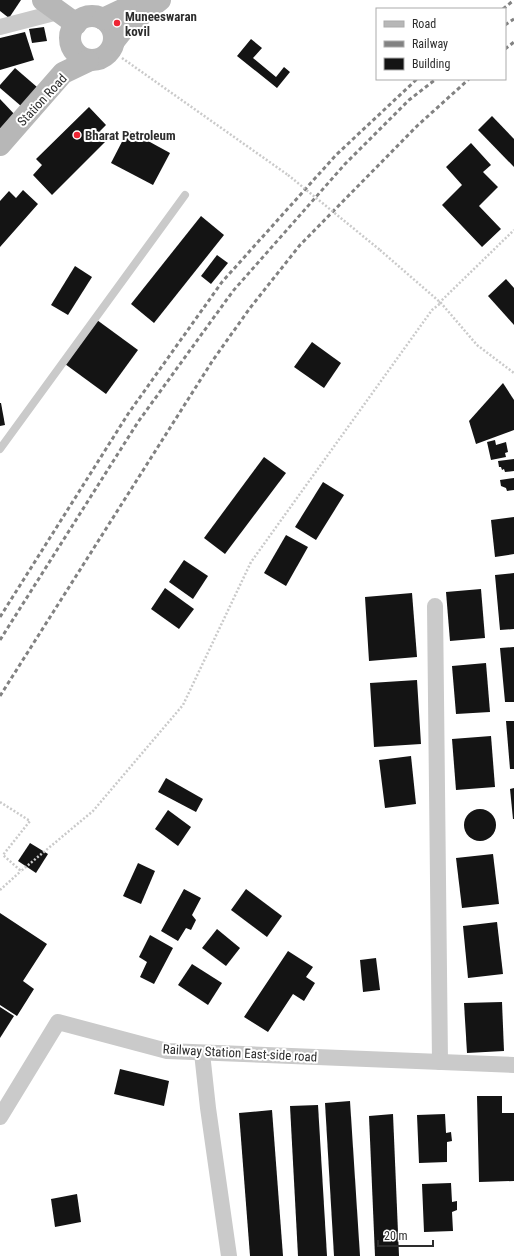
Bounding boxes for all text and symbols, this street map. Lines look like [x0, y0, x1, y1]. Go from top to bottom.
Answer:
legend [376, 8, 506, 80]
place label: Muneeswaran kovil [125, 9, 197, 39]
text: Road [412, 17, 436, 31]
marker: Muneeswaran kovil [112, 18, 122, 28]
text: Railway [412, 37, 448, 51]
text: Building [412, 57, 450, 71]
street label: Station Road [14, 71, 70, 129]
place label: Bharat Petroleum [85, 128, 176, 143]
marker: Bharat Petroleum [72, 130, 82, 140]
street label: Railway Station East-side road [162, 1041, 318, 1065]
scale bar [378, 1222, 433, 1248]
text: 20 m [384, 1229, 408, 1243]

